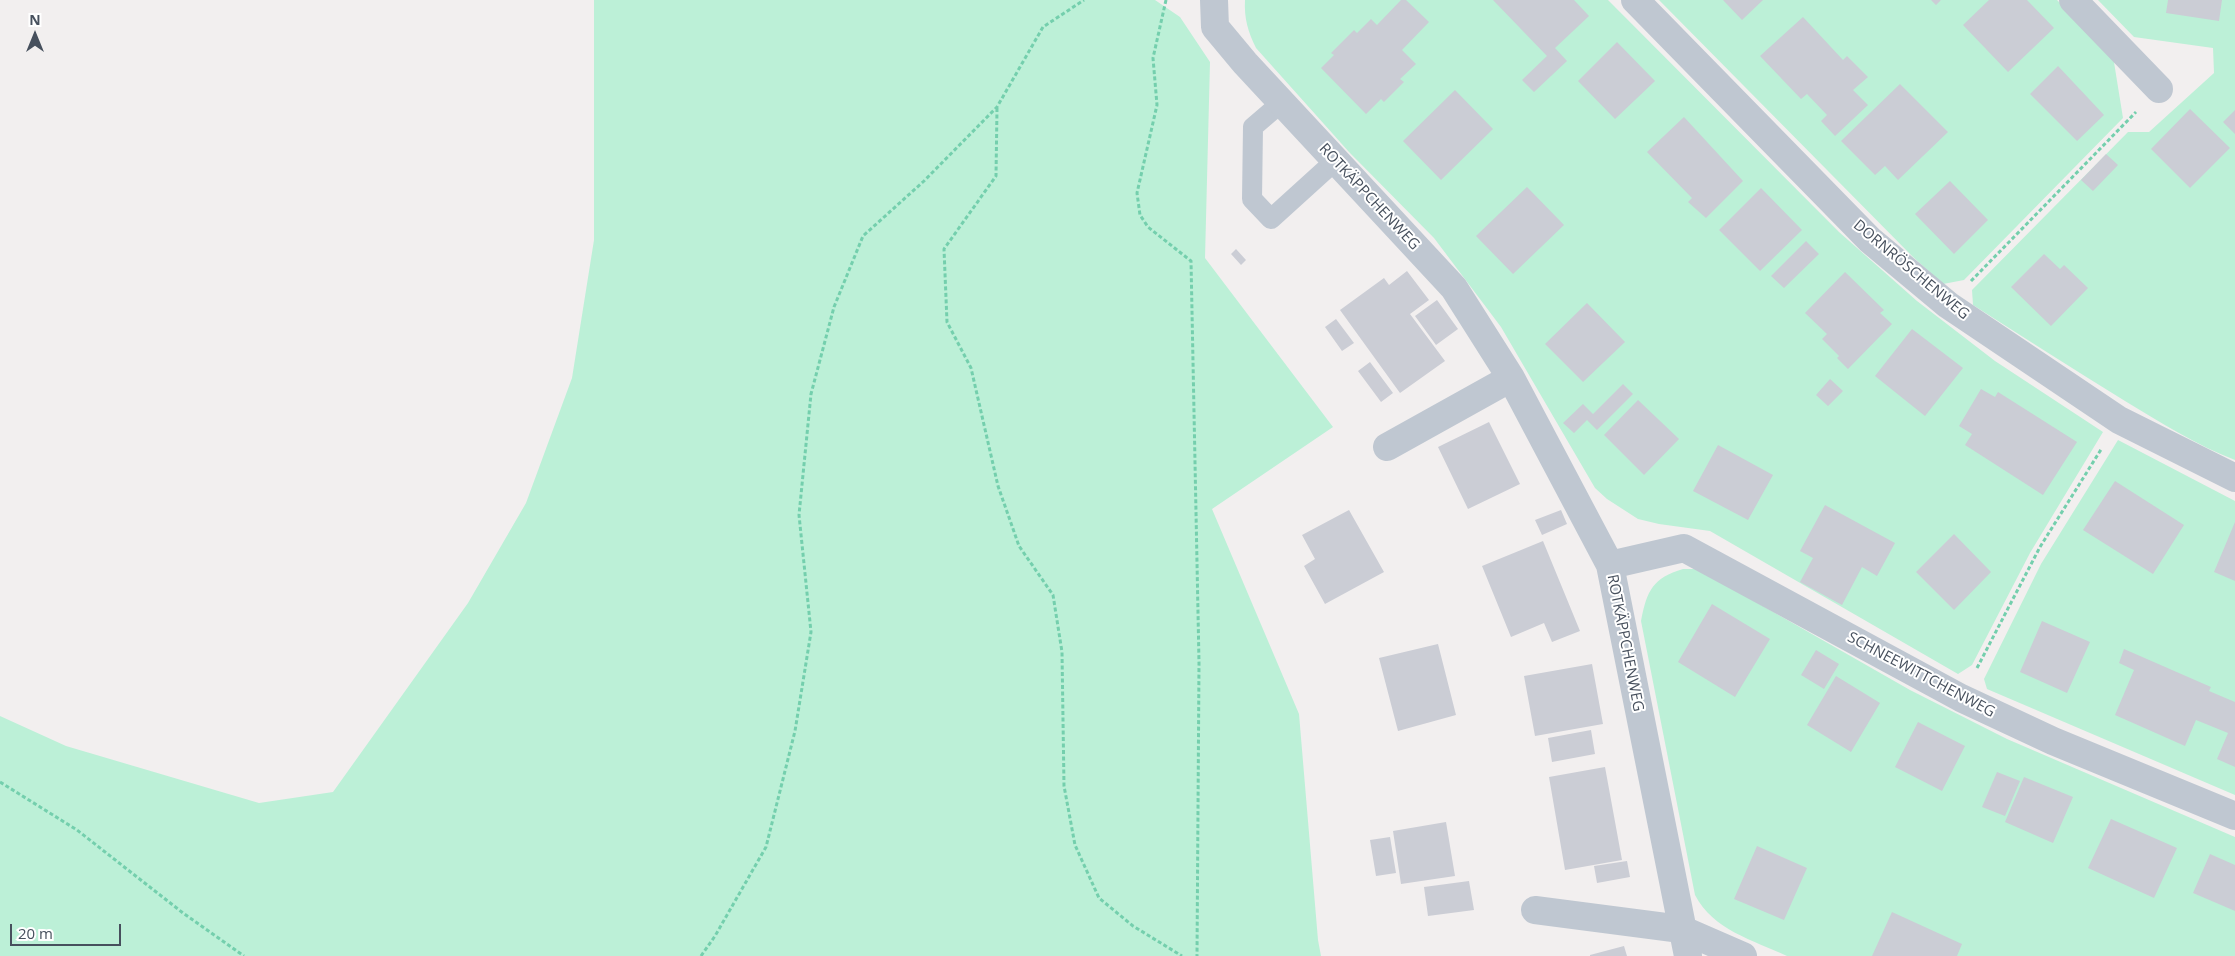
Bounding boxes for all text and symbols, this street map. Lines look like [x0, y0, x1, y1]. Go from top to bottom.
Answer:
north arrow [10, 10, 60, 60]
text: N [29, 10, 41, 29]
street label: ROTKÄPPCHENWEG [1315, 140, 1423, 254]
street label: DORNRÖSCHENWEG [1849, 216, 1973, 324]
street label: ROTKÄPPCHENWEG [1603, 573, 1647, 713]
street label: SCHNEEWITTCHENWEG [1844, 628, 1998, 722]
scale bar [12, 914, 124, 946]
text: 20 m [18, 923, 53, 943]

